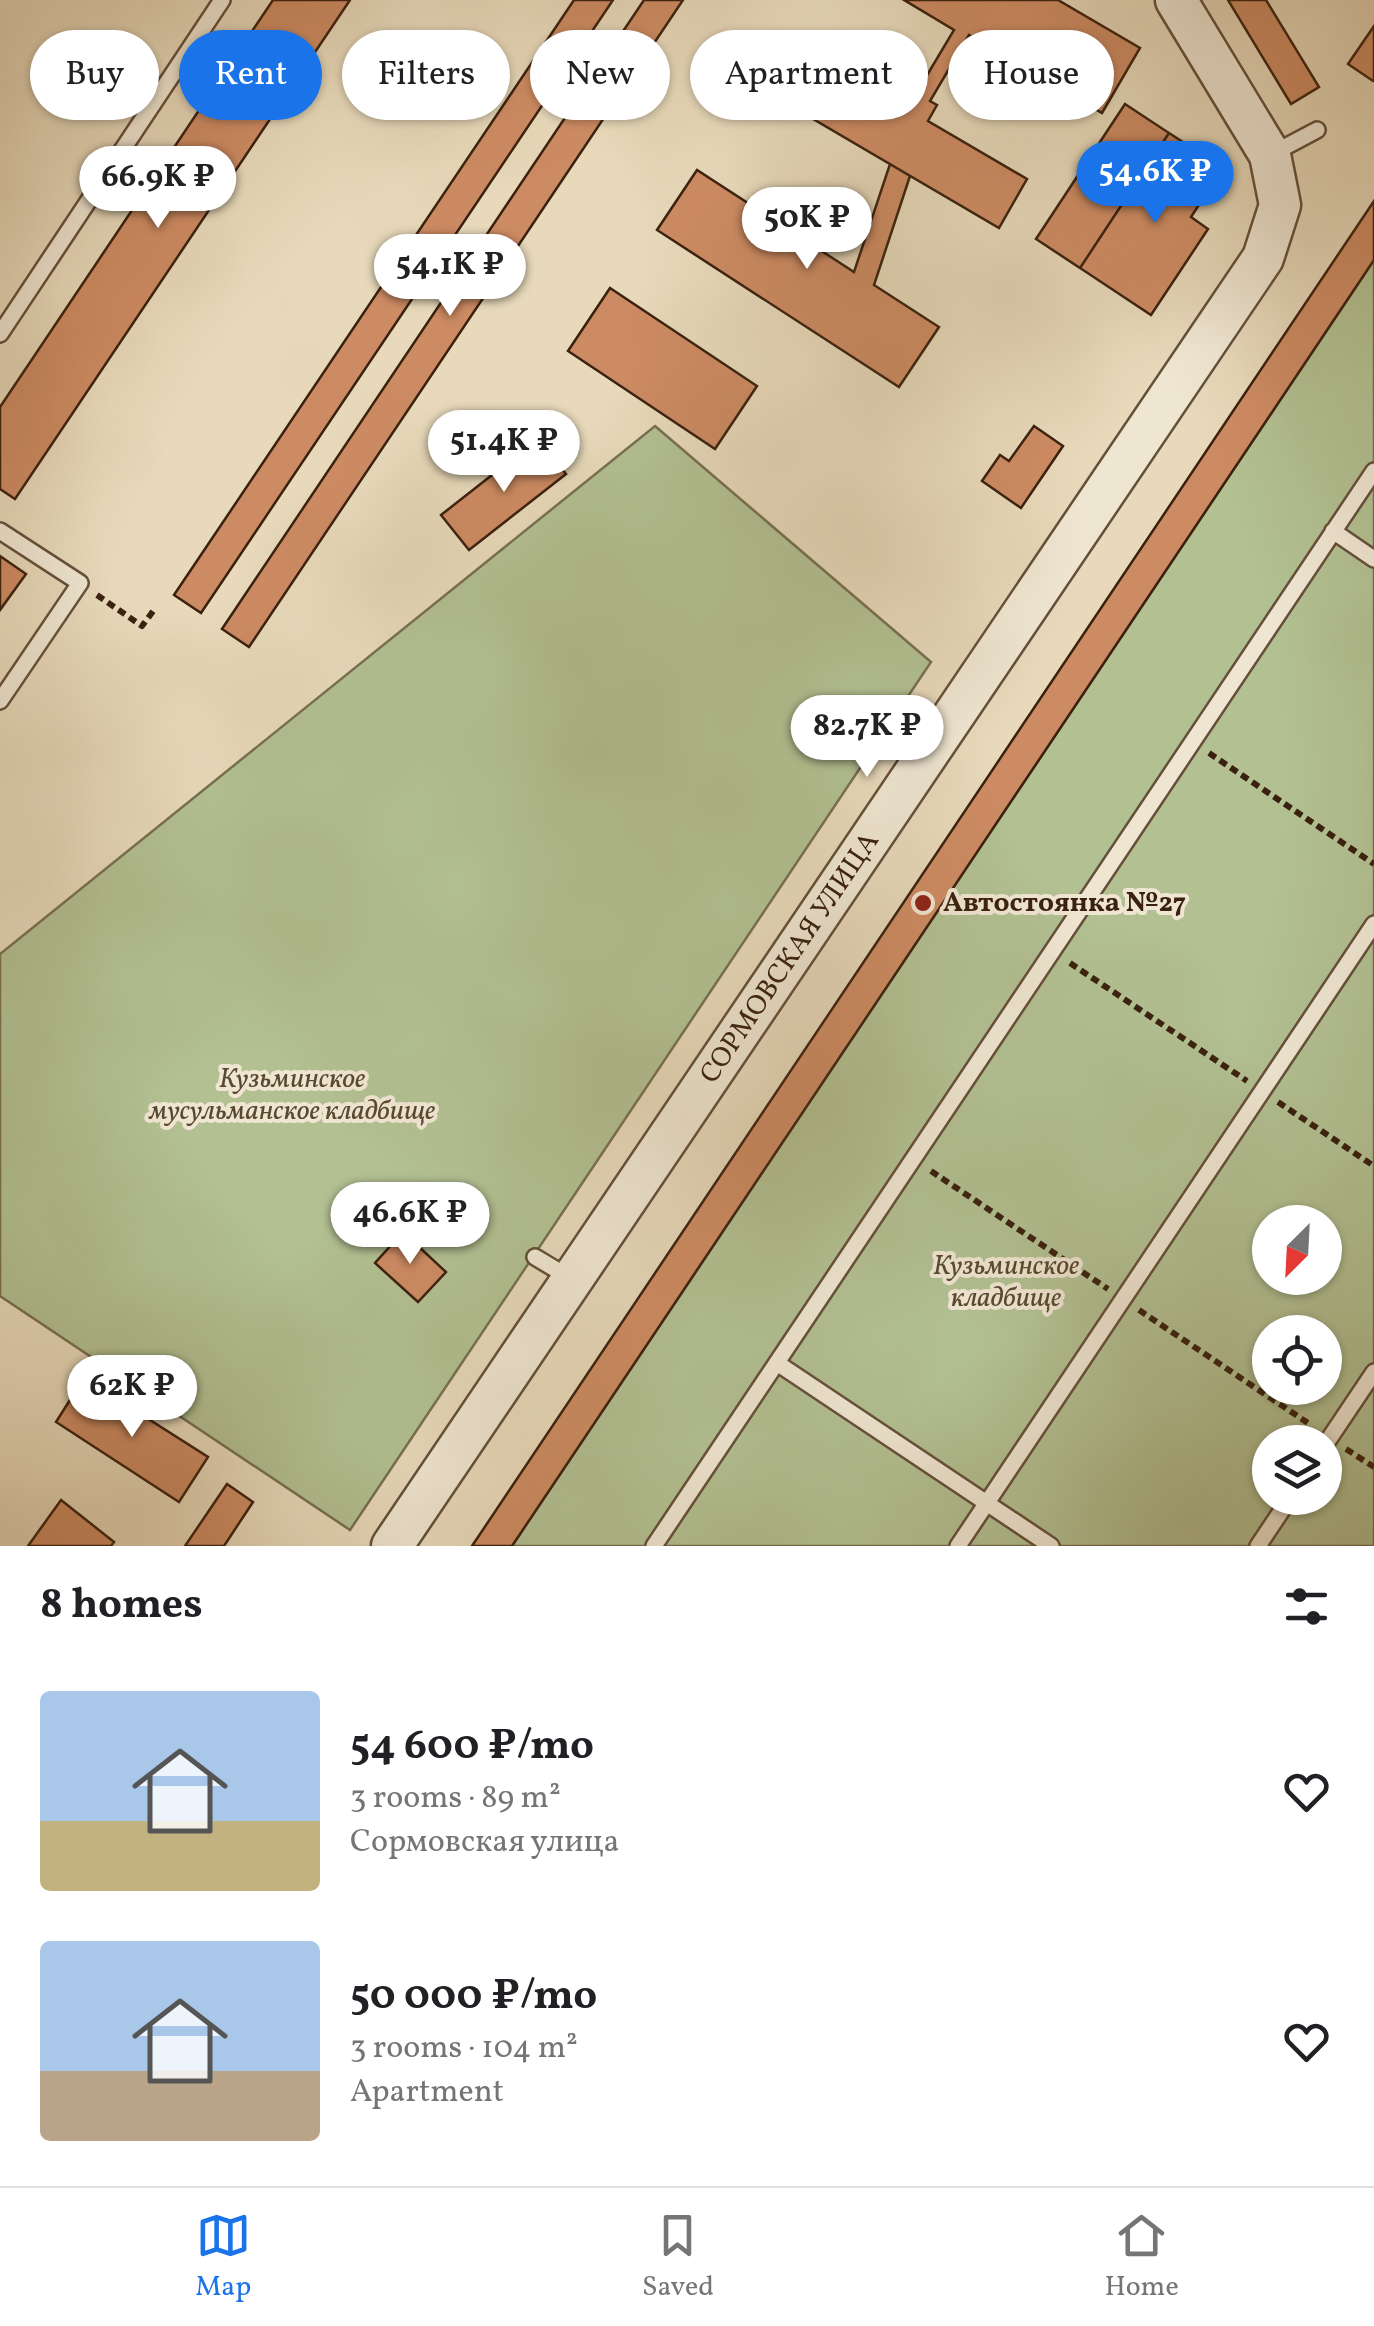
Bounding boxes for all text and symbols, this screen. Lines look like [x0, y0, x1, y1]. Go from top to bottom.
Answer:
chip: Buy [30, 30, 159, 120]
chip: Rent [179, 30, 322, 120]
chip: Filters [342, 30, 510, 120]
chip: New [530, 30, 670, 120]
chip: Apartment [690, 30, 928, 120]
chip: House [948, 30, 1114, 120]
pin: 54.6K ₽ [1063, 141, 1247, 226]
pin: 66.9K ₽ [66, 146, 250, 231]
text: 54.6K ₽ [1099, 151, 1211, 195]
text: 66.9K ₽ [101, 156, 215, 200]
pin: 50K ₽ [737, 187, 877, 272]
text: 50K ₽ [764, 197, 850, 241]
pin: 54.1K ₽ [358, 234, 542, 319]
text: 54.1K ₽ [396, 244, 504, 288]
pin: 51.4K ₽ [412, 410, 596, 495]
text: 51.4K ₽ [450, 420, 558, 464]
pin: 82.7K ₽ [775, 695, 959, 780]
text: 82.7K ₽ [813, 705, 921, 749]
street label: СОРМОВСКАЯ УЛИЦА [691, 824, 889, 1091]
place label: Автостоянка №27 [943, 884, 1186, 923]
marker: Автостоянка №27 [912, 892, 934, 914]
park label: Кузьминское мусульманское кладбище [148, 1060, 435, 1131]
pin: 46.6K ₽ [318, 1182, 502, 1267]
text: 46.6K ₽ [353, 1192, 467, 1236]
north arrow [1252, 1205, 1342, 1295]
map controls [1252, 1205, 1342, 1515]
park label: Кузьминское кладбище [933, 1247, 1079, 1318]
button: locate [1252, 1315, 1342, 1405]
pin: 62K ₽ [62, 1355, 202, 1440]
text: 62K ₽ [89, 1365, 175, 1409]
button: layers [1252, 1425, 1342, 1515]
text: 8 homes [40, 1577, 203, 1636]
icon: filters [1279, 1579, 1334, 1634]
text: 54 600 ₽/mo [350, 1718, 594, 1777]
icon: home [120, 1731, 240, 1851]
icon: heart [1279, 1764, 1334, 1819]
text: 3 rooms · 89 m² [350, 1777, 561, 1821]
text: Сормовская улица [350, 1821, 619, 1865]
text: 50 000 ₽/mo [350, 1968, 597, 2027]
icon: home [120, 1981, 240, 2101]
icon: heart [1279, 2014, 1334, 2069]
text: 3 rooms · 104 m² [350, 2027, 578, 2071]
text: Apartment [350, 2071, 504, 2115]
tab: Map [195, 2208, 251, 2307]
tab: Saved [642, 2208, 714, 2307]
tab: Home [1105, 2208, 1179, 2307]

